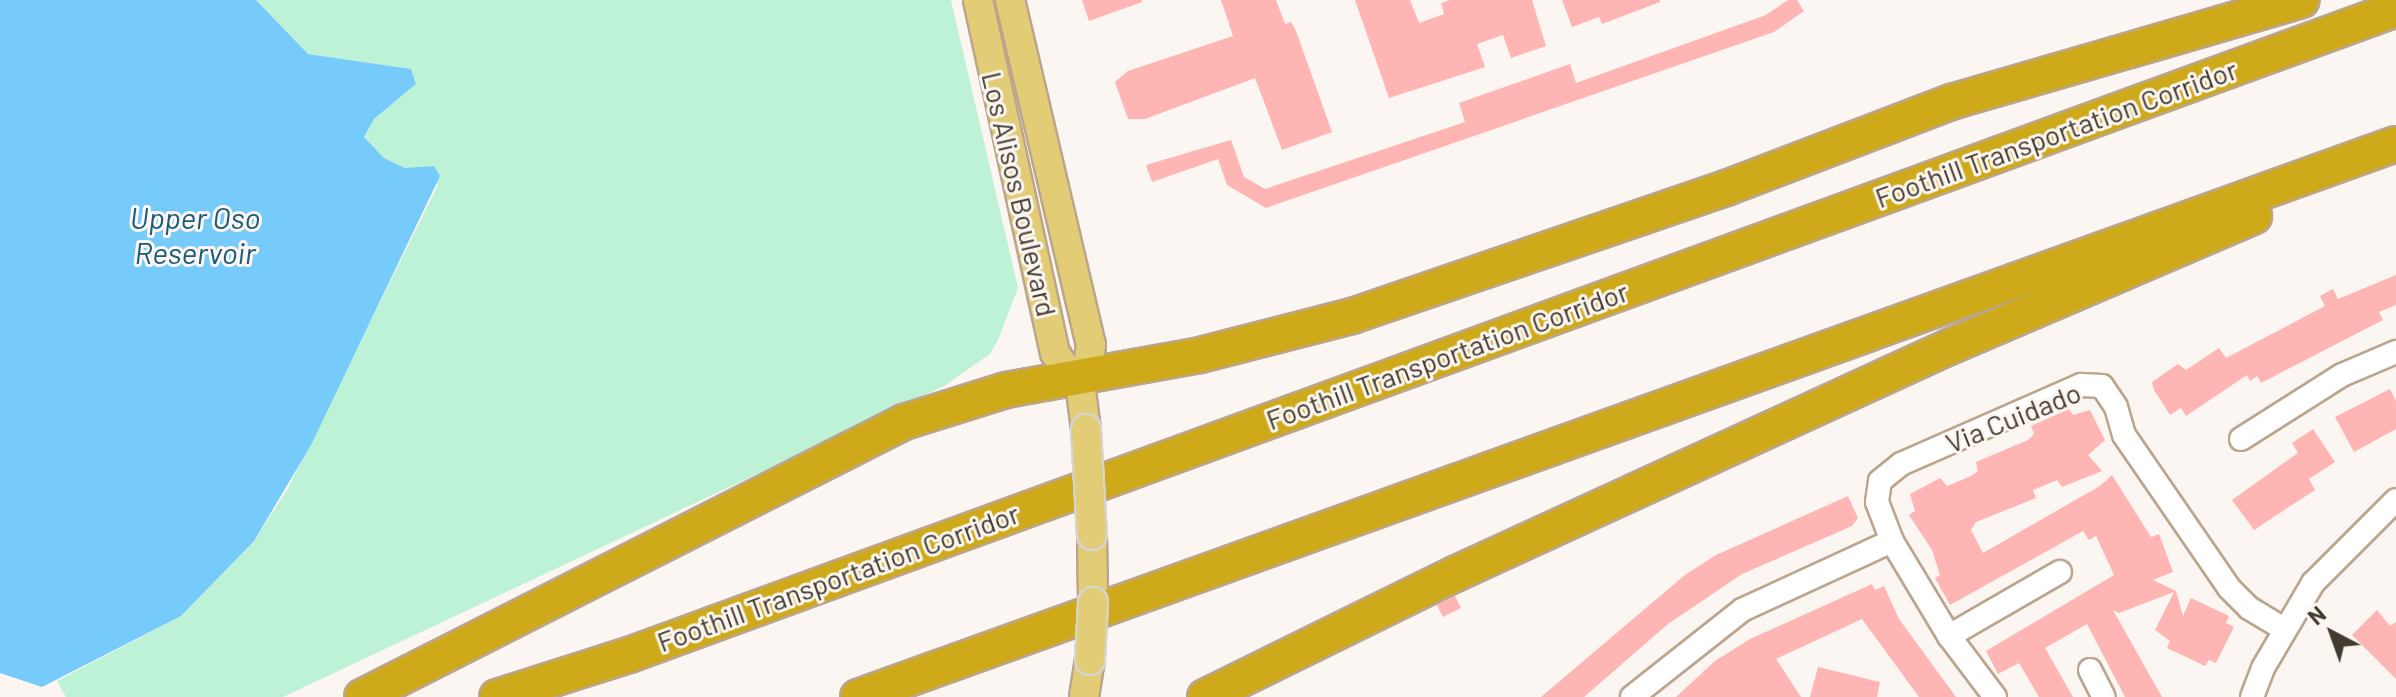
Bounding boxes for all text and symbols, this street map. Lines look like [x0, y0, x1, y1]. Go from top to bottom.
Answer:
street label: Foothill Transportation Corridor [1870, 52, 2242, 214]
street label: Los Alisos Boulevard [976, 68, 1064, 320]
water label: Upper Oso Reservoir [130, 199, 260, 270]
street label: Foothill Transportation Corridor [1261, 274, 1633, 436]
street label: Via Cuidado [1940, 375, 2086, 459]
street label: Foothill Transportation Corridor [652, 496, 1024, 658]
north arrow [2292, 593, 2372, 673]
text: N [2302, 600, 2330, 630]

